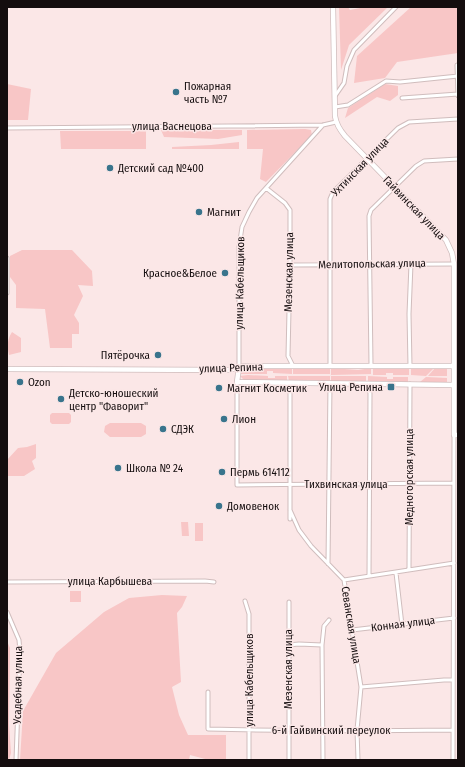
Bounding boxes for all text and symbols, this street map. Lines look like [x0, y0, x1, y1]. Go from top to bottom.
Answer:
place label: Пожарная часть №7 [184, 80, 231, 106]
marker: Пожарная часть №7 [171, 87, 181, 97]
street label: улица Васнецова [132, 120, 212, 133]
street label: Ухтинская улица [328, 135, 391, 200]
place label: Детский сад №400 [117, 162, 204, 175]
marker: Детский сад №400 [105, 163, 115, 173]
street label: Гайвинская улица [380, 174, 448, 242]
place label: Магнит [207, 206, 241, 219]
marker: Магнит [194, 207, 204, 217]
street label: Мезенская улица [282, 232, 296, 312]
street label: улица Кабельщиков [233, 236, 247, 330]
street label: Мелитопольская улица [318, 257, 426, 271]
place label: Красное&Белое [143, 267, 217, 280]
marker: Красное&Белое [220, 268, 230, 278]
place label: Пятёрочка [101, 349, 150, 362]
marker: Пятёрочка [153, 350, 163, 360]
street label: улица Репина [199, 360, 263, 376]
place label: Ozon [28, 376, 51, 389]
marker: Ozon [15, 377, 25, 387]
place label: Улица Репина [318, 381, 383, 394]
place label: Магнит Косметик [227, 382, 308, 395]
marker: Улица Репина [386, 382, 396, 392]
marker: Магнит Косметик [214, 383, 224, 393]
place label: Детско-юношеский центр "Фаворит" [68, 387, 159, 413]
marker: Детско-юношеский центр "Фаворит" [56, 394, 66, 404]
place label: Лион [232, 413, 256, 426]
marker: Лион [219, 414, 229, 424]
place label: СДЭК [171, 423, 194, 436]
marker: СДЭК [158, 424, 168, 434]
street label: Медногорская улица [403, 429, 416, 525]
place label: Школа № 24 [126, 462, 184, 475]
marker: Школа № 24 [113, 463, 123, 473]
place label: Пермь 614112 [230, 466, 290, 479]
marker: Пермь 614112 [217, 467, 227, 477]
street label: Тихвинская улица [304, 478, 388, 491]
place label: Домовенок [226, 500, 280, 513]
marker: Домовенок [214, 501, 224, 511]
street label: улица Карбышева [68, 575, 152, 588]
street label: Севанская улица [338, 585, 364, 665]
street label: Конная улица [370, 614, 436, 634]
street label: Мезенская улица [282, 629, 295, 709]
street label: улица Кабельщиков [243, 633, 256, 727]
street label: Усадебная улица [11, 646, 25, 725]
street label: 6-й Гайвинский переулок [272, 724, 391, 737]

